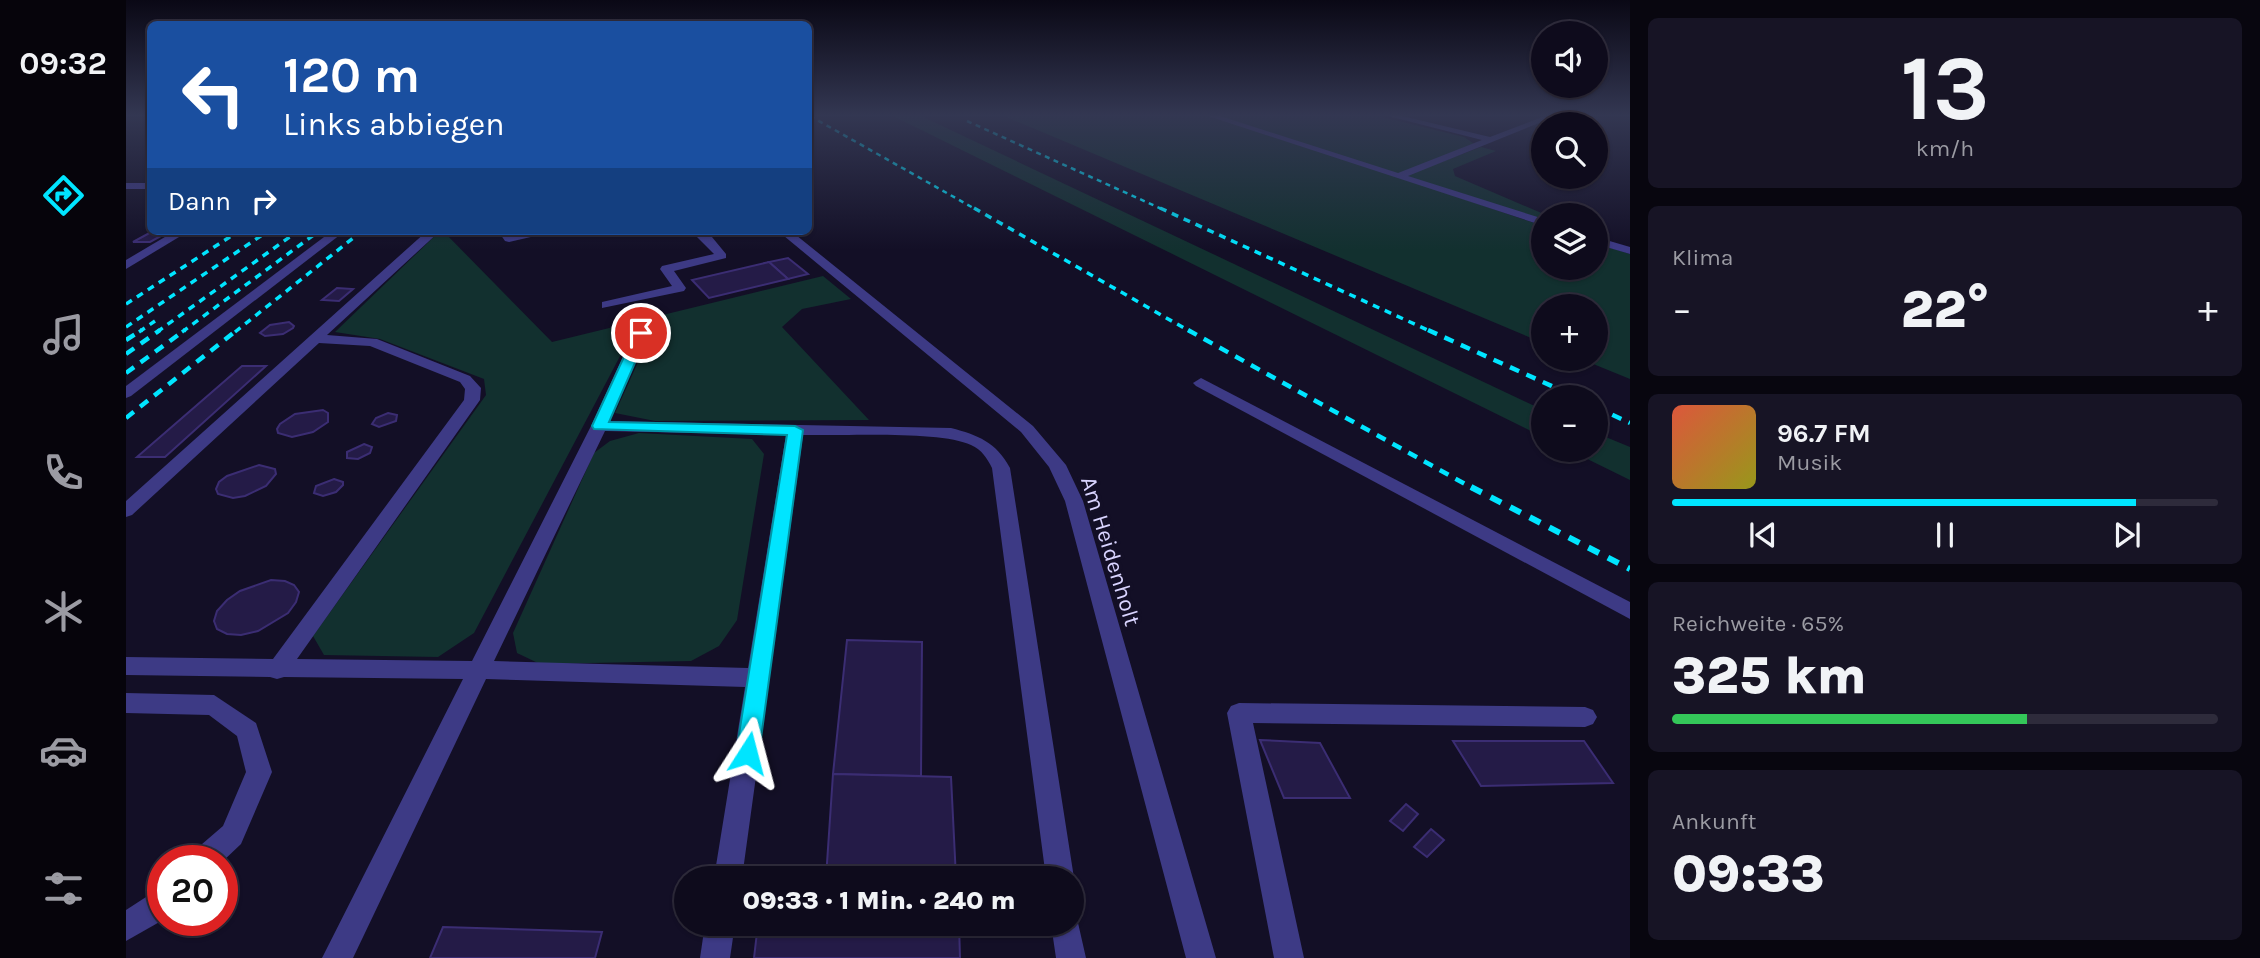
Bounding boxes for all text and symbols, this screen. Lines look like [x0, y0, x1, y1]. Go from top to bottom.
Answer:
map controls [1531, 21, 1608, 462]
button: sound [1531, 21, 1608, 98]
text: 13 [1900, 36, 1990, 142]
text: 09:32 [19, 45, 107, 82]
text: 120 m [283, 47, 420, 104]
icon: left [168, 49, 259, 140]
text: Links abbiegen [283, 106, 505, 143]
button: search [1531, 112, 1608, 189]
text: km/h [1916, 135, 1974, 162]
icon: directions [39, 171, 88, 220]
icon: right [245, 182, 283, 220]
text: Dann [168, 186, 231, 217]
button: layers [1531, 203, 1608, 280]
text: Klima [1672, 244, 1733, 271]
text: 22° [1901, 279, 1989, 340]
text: − [1672, 287, 1692, 332]
text: + [2198, 287, 2218, 332]
button: + [1531, 294, 1608, 371]
pin [611, 303, 671, 363]
icon: music [39, 310, 88, 359]
icon: arrive [622, 314, 660, 352]
button: − [1531, 385, 1608, 462]
text: 96.7 FM [1777, 418, 1871, 449]
icon: phone [39, 448, 88, 497]
text: Musik [1777, 449, 1842, 476]
street label: Am Heidenholt [1075, 473, 1146, 630]
icon: previous [1744, 516, 1782, 554]
icon: pause [1926, 516, 1964, 554]
icon: next [2108, 516, 2146, 554]
icon: climate [39, 587, 88, 636]
text: Reichweite · 65% [1672, 610, 1844, 637]
text: 325 km [1672, 645, 1867, 706]
position arrow [711, 716, 785, 790]
icon: car [39, 726, 88, 775]
text: Ankunft [1672, 808, 1756, 835]
text: 09:33 [1672, 843, 1825, 904]
speed limit sign: 20 [147, 845, 238, 936]
icon: filters [39, 864, 88, 913]
text: 09:33 · 1 Min. · 240 m [742, 885, 1016, 916]

